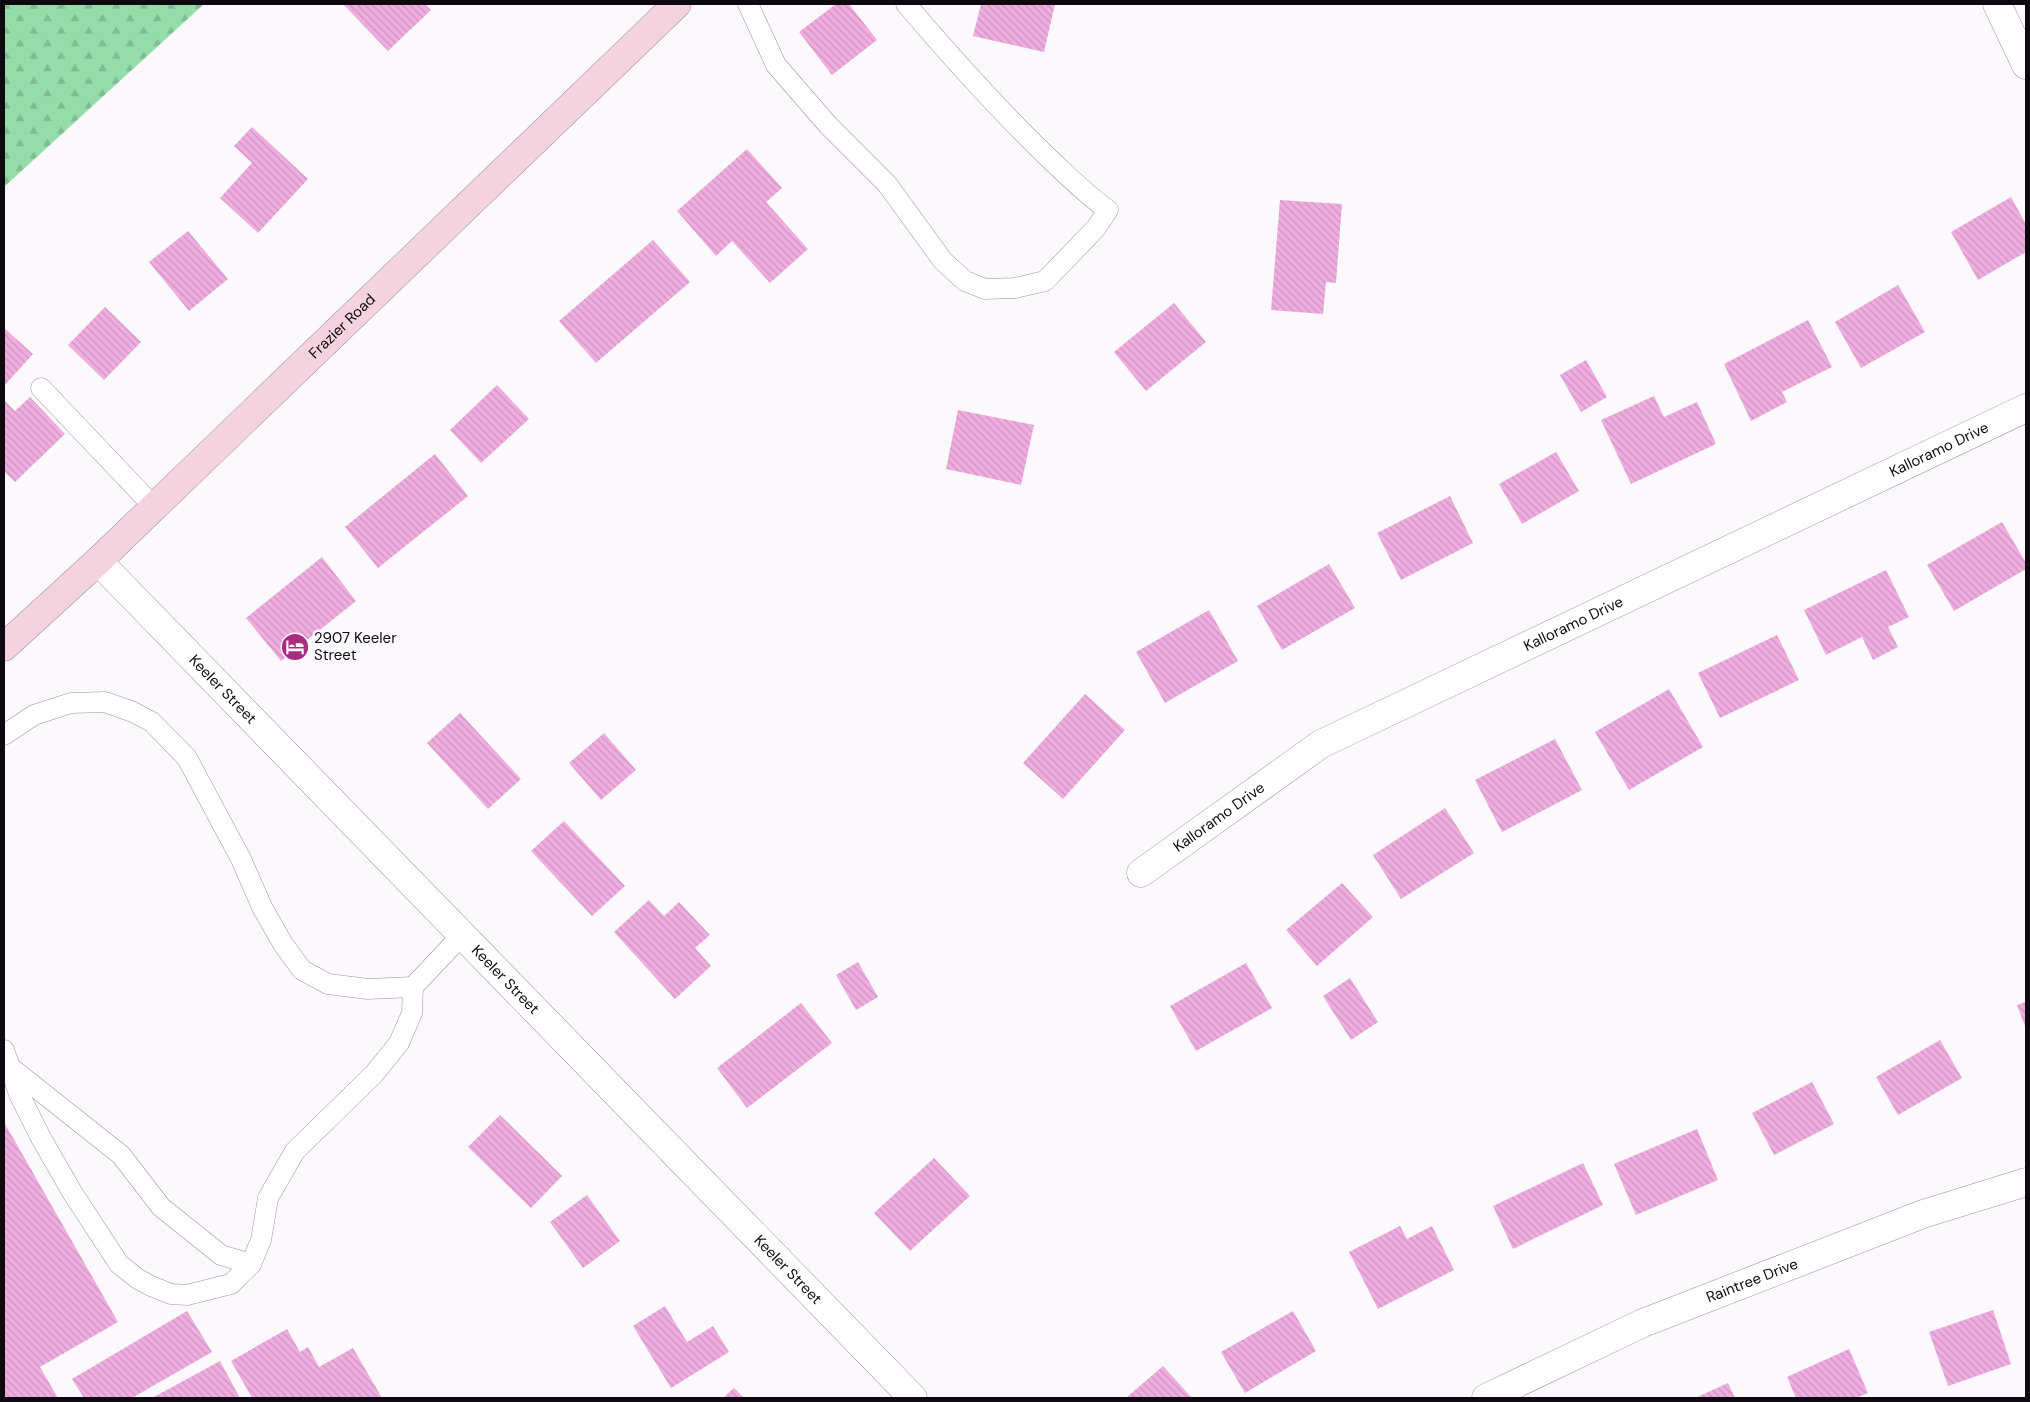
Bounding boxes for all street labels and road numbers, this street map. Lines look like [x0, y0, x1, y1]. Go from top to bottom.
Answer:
street label: Frazier Road [304, 289, 380, 363]
street label: Kalloramo Drive [1886, 417, 1992, 482]
street label: Kalloramo Drive [1520, 592, 1626, 656]
street label: Keeler Street [185, 650, 261, 728]
street label: Kalloramo Drive [1169, 778, 1269, 857]
street label: Keeler Street [467, 940, 544, 1018]
street label: Keeler Street [750, 1231, 826, 1309]
street label: Raintree Drive [1703, 1254, 1801, 1307]

